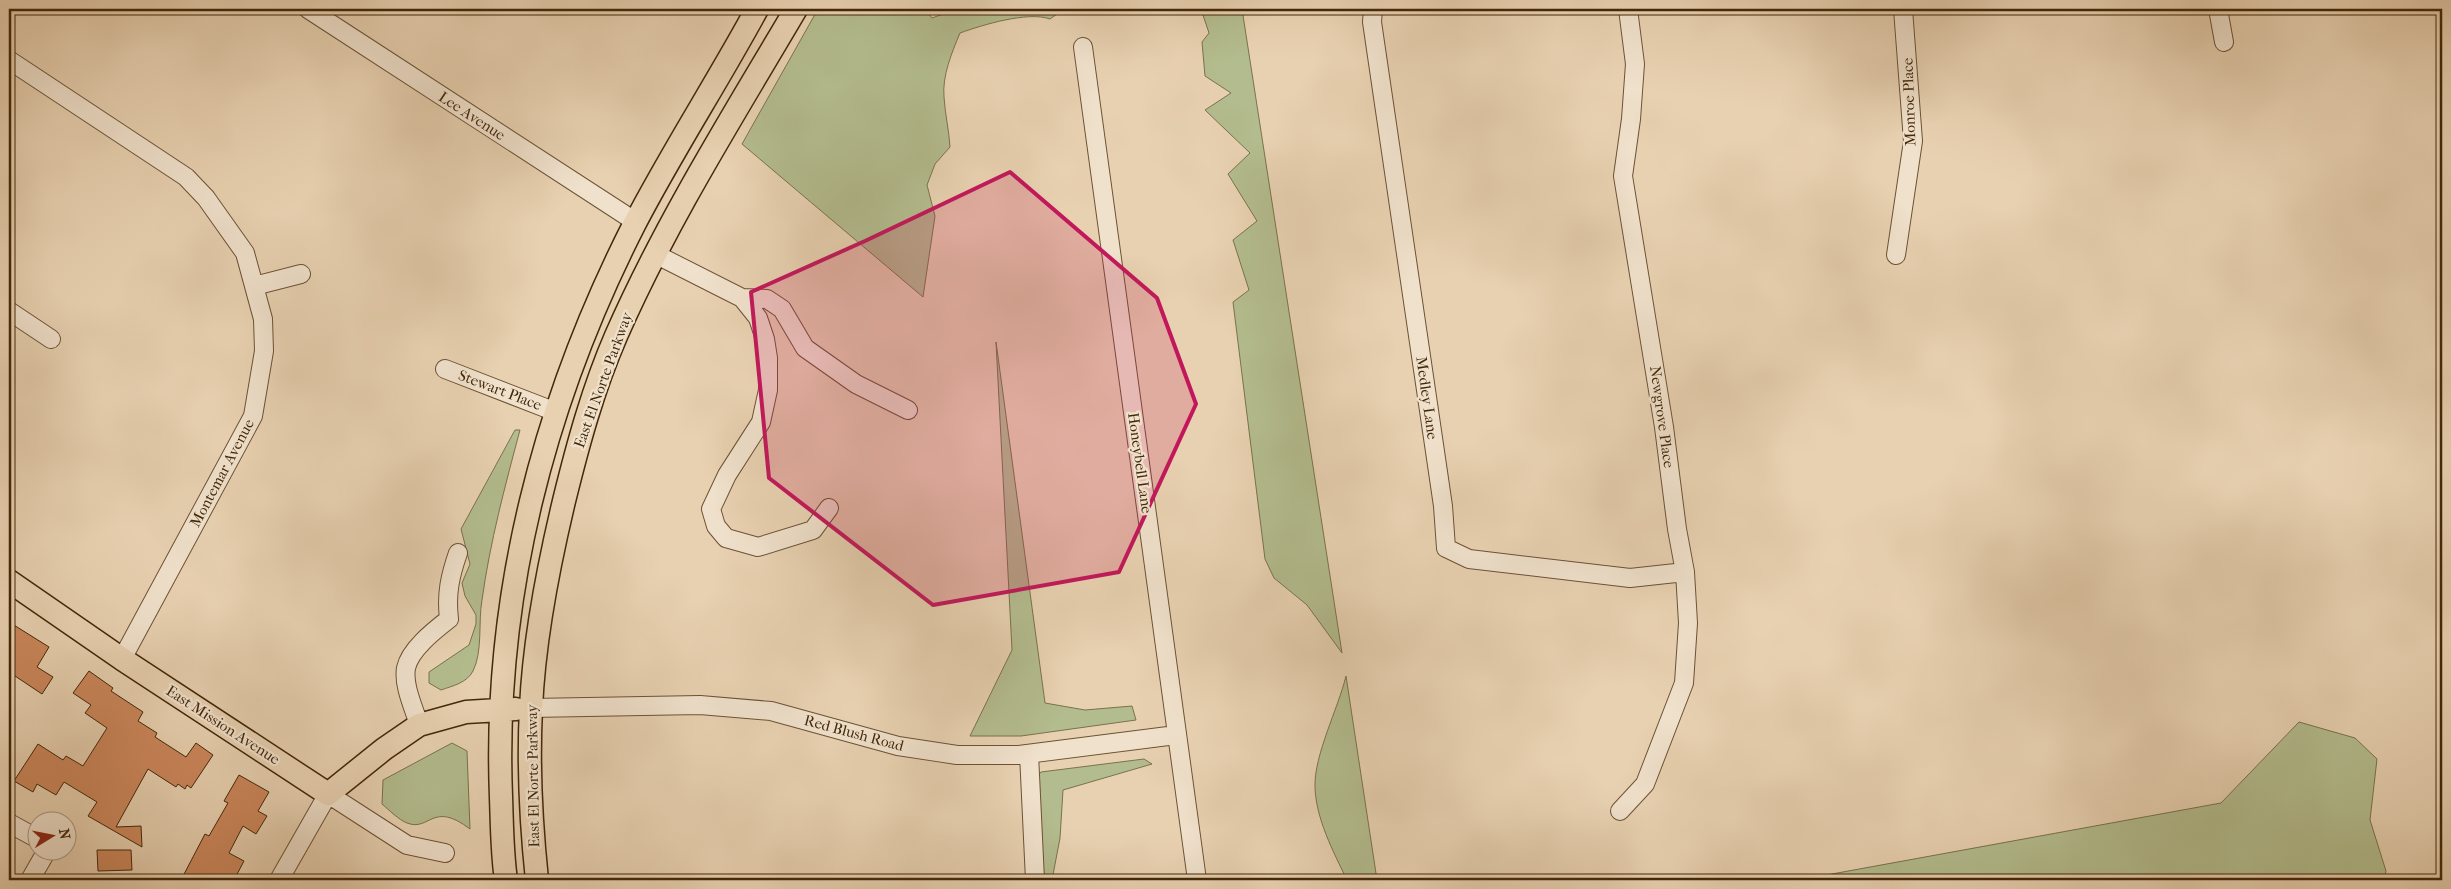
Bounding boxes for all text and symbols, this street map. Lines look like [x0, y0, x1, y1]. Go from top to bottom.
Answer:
street label: Monroe Place [1898, 57, 1920, 147]
street label: Lee Avenue [435, 88, 509, 144]
street label: East El Norte Parkway [570, 309, 636, 450]
street label: Medley Lane [1412, 355, 1442, 441]
street label: Newgrove Place [1646, 365, 1678, 470]
street label: Stewart Place [456, 366, 545, 414]
street label: Honeybell Lane [1124, 411, 1156, 515]
street label: Montemar Avenue [186, 415, 258, 530]
street label: East Mission Avenue [163, 682, 284, 769]
street label: East El Norte Parkway [523, 703, 543, 848]
street label: Red Blush Road [802, 711, 907, 755]
north arrow [28, 812, 78, 862]
text: N [55, 827, 74, 841]

